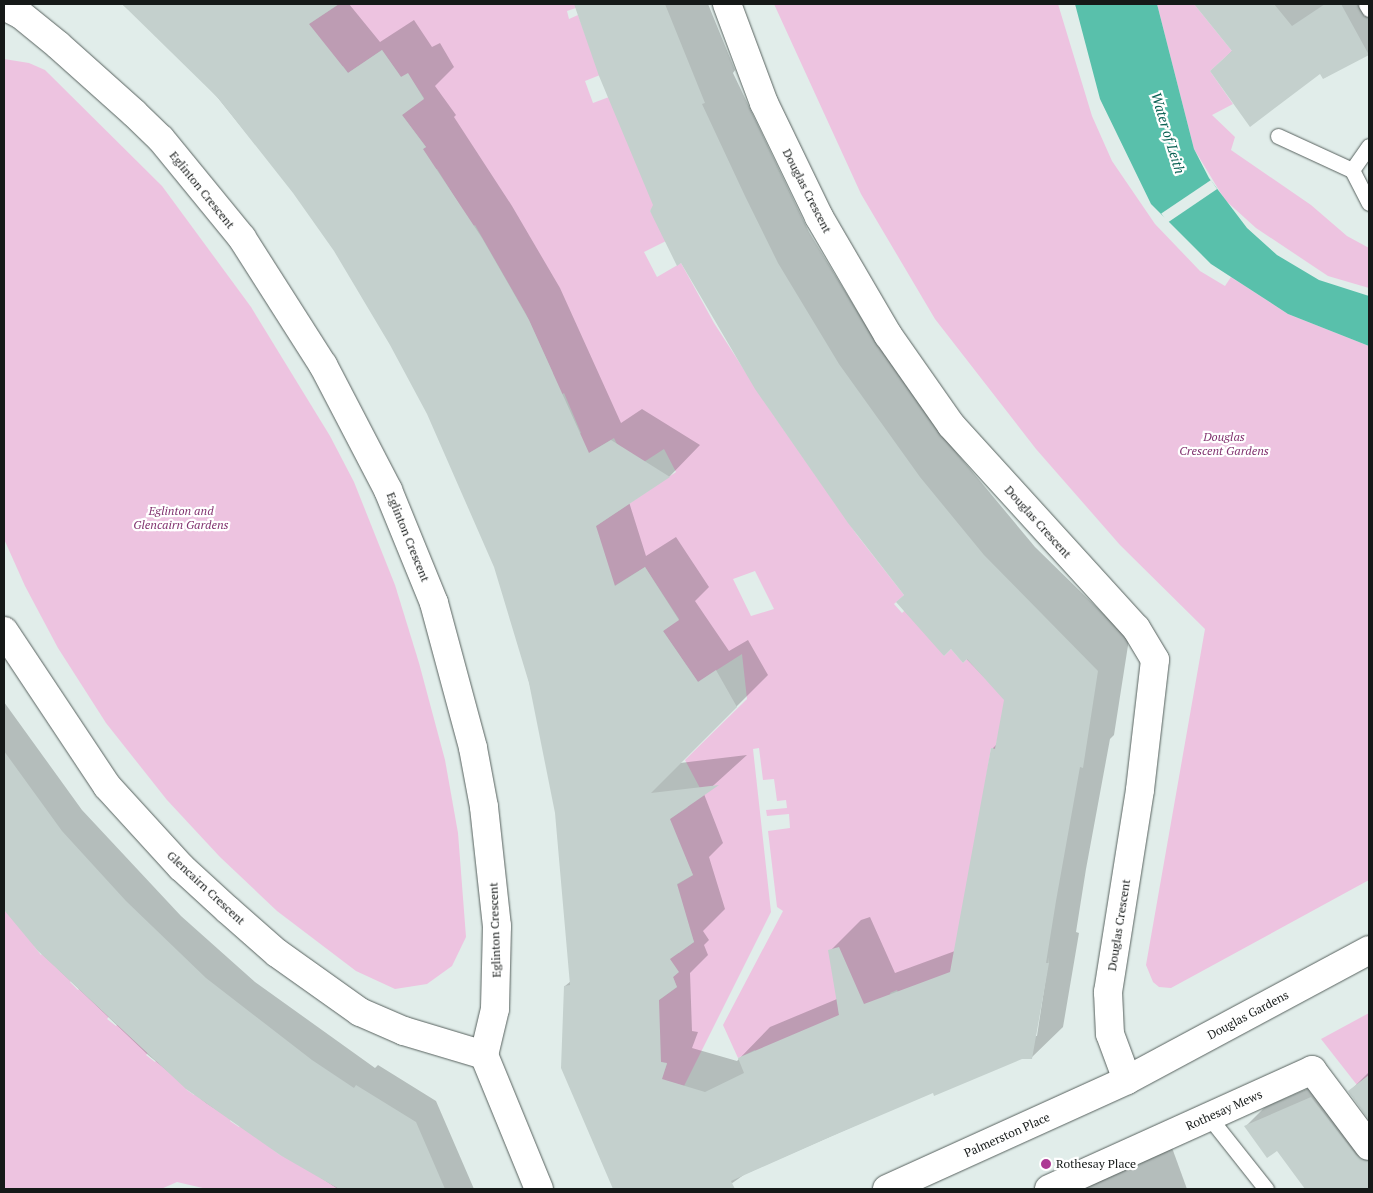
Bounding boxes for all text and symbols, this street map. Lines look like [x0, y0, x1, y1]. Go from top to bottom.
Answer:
water label: Water of Leith [1148, 90, 1188, 176]
street label: Douglas Crescent [780, 146, 834, 236]
street label: Eglinton Crescent [166, 148, 238, 232]
park label: Douglas Crescent Gardens [1179, 430, 1269, 458]
street label: Douglas Crescent [1002, 483, 1074, 561]
street label: Eglinton Crescent [383, 490, 433, 584]
park label: Eglinton and Glencairn Gardens [133, 504, 229, 532]
street label: Glencairn Crescent [164, 848, 248, 928]
street label: Douglas Crescent [1105, 878, 1133, 972]
street label: Eglinton Crescent [486, 882, 504, 978]
street label: Douglas Gardens [1205, 988, 1291, 1042]
street label: Rothesay Mews [1184, 1087, 1264, 1133]
street label: Palmerston Place [962, 1110, 1052, 1160]
place label: Rothesay Place [1056, 1157, 1136, 1171]
marker: Rothesay Place [1040, 1158, 1052, 1170]

